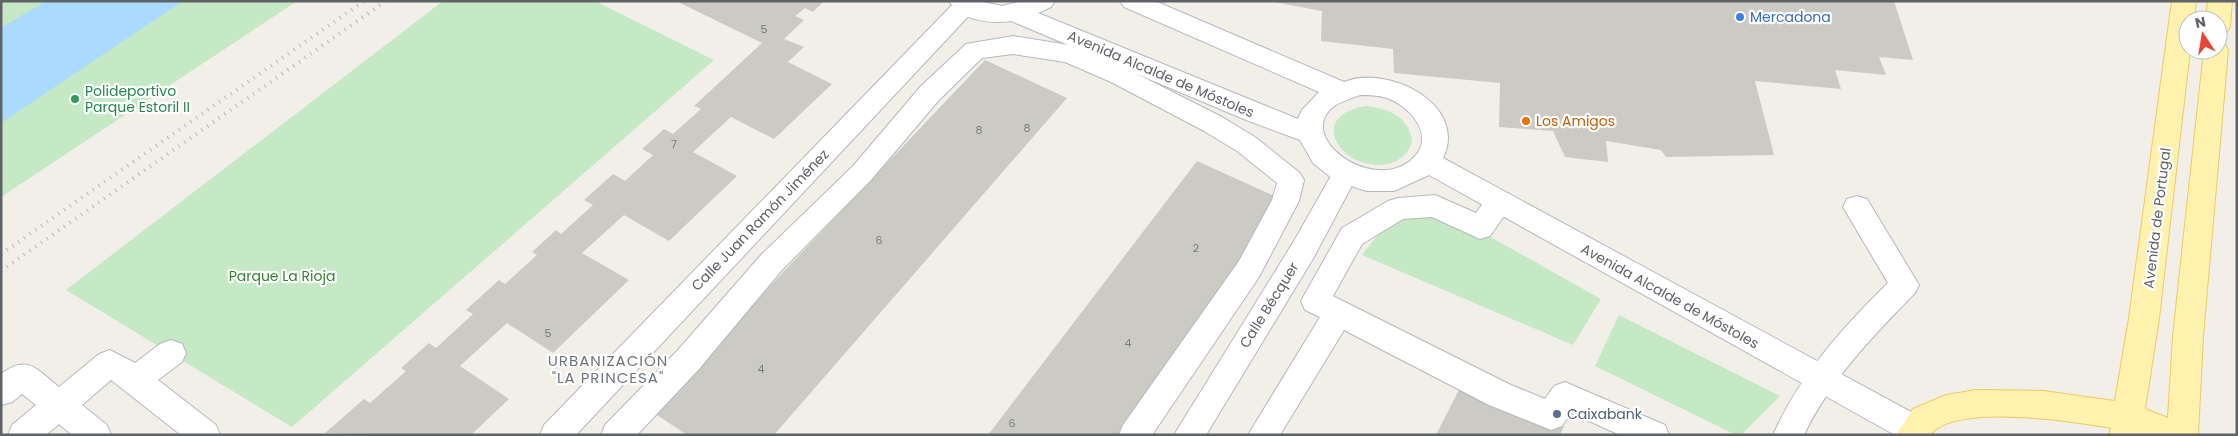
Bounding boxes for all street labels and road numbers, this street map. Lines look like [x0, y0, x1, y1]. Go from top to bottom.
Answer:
street label: Avenida Alcalde de Móstoles [1065, 26, 1257, 122]
street label: Calle Juan Ramón Jiménez [687, 145, 833, 295]
street label: Avenida de Portugal [2138, 146, 2176, 290]
street label: Avenida Alcalde de Móstoles [1577, 239, 1763, 353]
street label: Calle Bécquer [1235, 258, 1303, 352]

